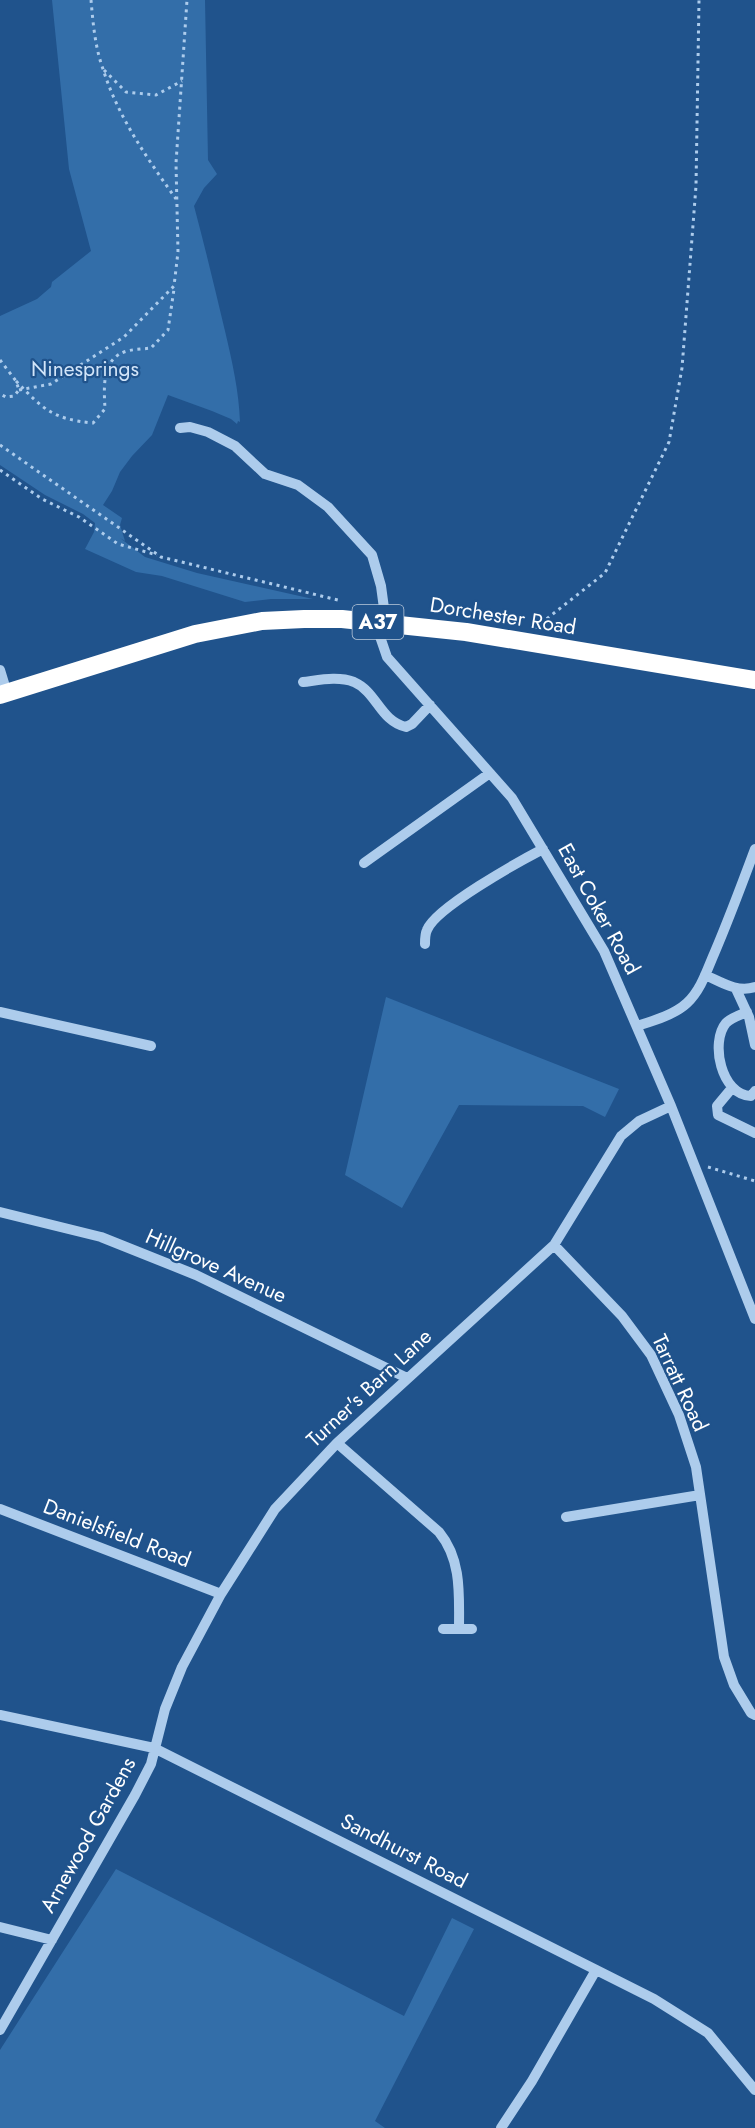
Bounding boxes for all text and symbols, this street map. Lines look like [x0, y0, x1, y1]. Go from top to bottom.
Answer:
park label: Ninesprings [31, 354, 139, 384]
street label: Dorchester Road [428, 590, 578, 642]
road number: A37 [352, 605, 404, 639]
street label: East Coker Road [551, 838, 647, 980]
street label: Hillgrove Avenue [141, 1221, 292, 1311]
street label: Turner's Barn Lane [300, 1322, 439, 1454]
street label: Tarratt Road [644, 1330, 716, 1436]
street label: Danielsfield Road [39, 1491, 195, 1575]
street label: Arnewood Gardens [33, 1752, 143, 1918]
street label: Sandhurst Road [335, 1806, 473, 1896]

